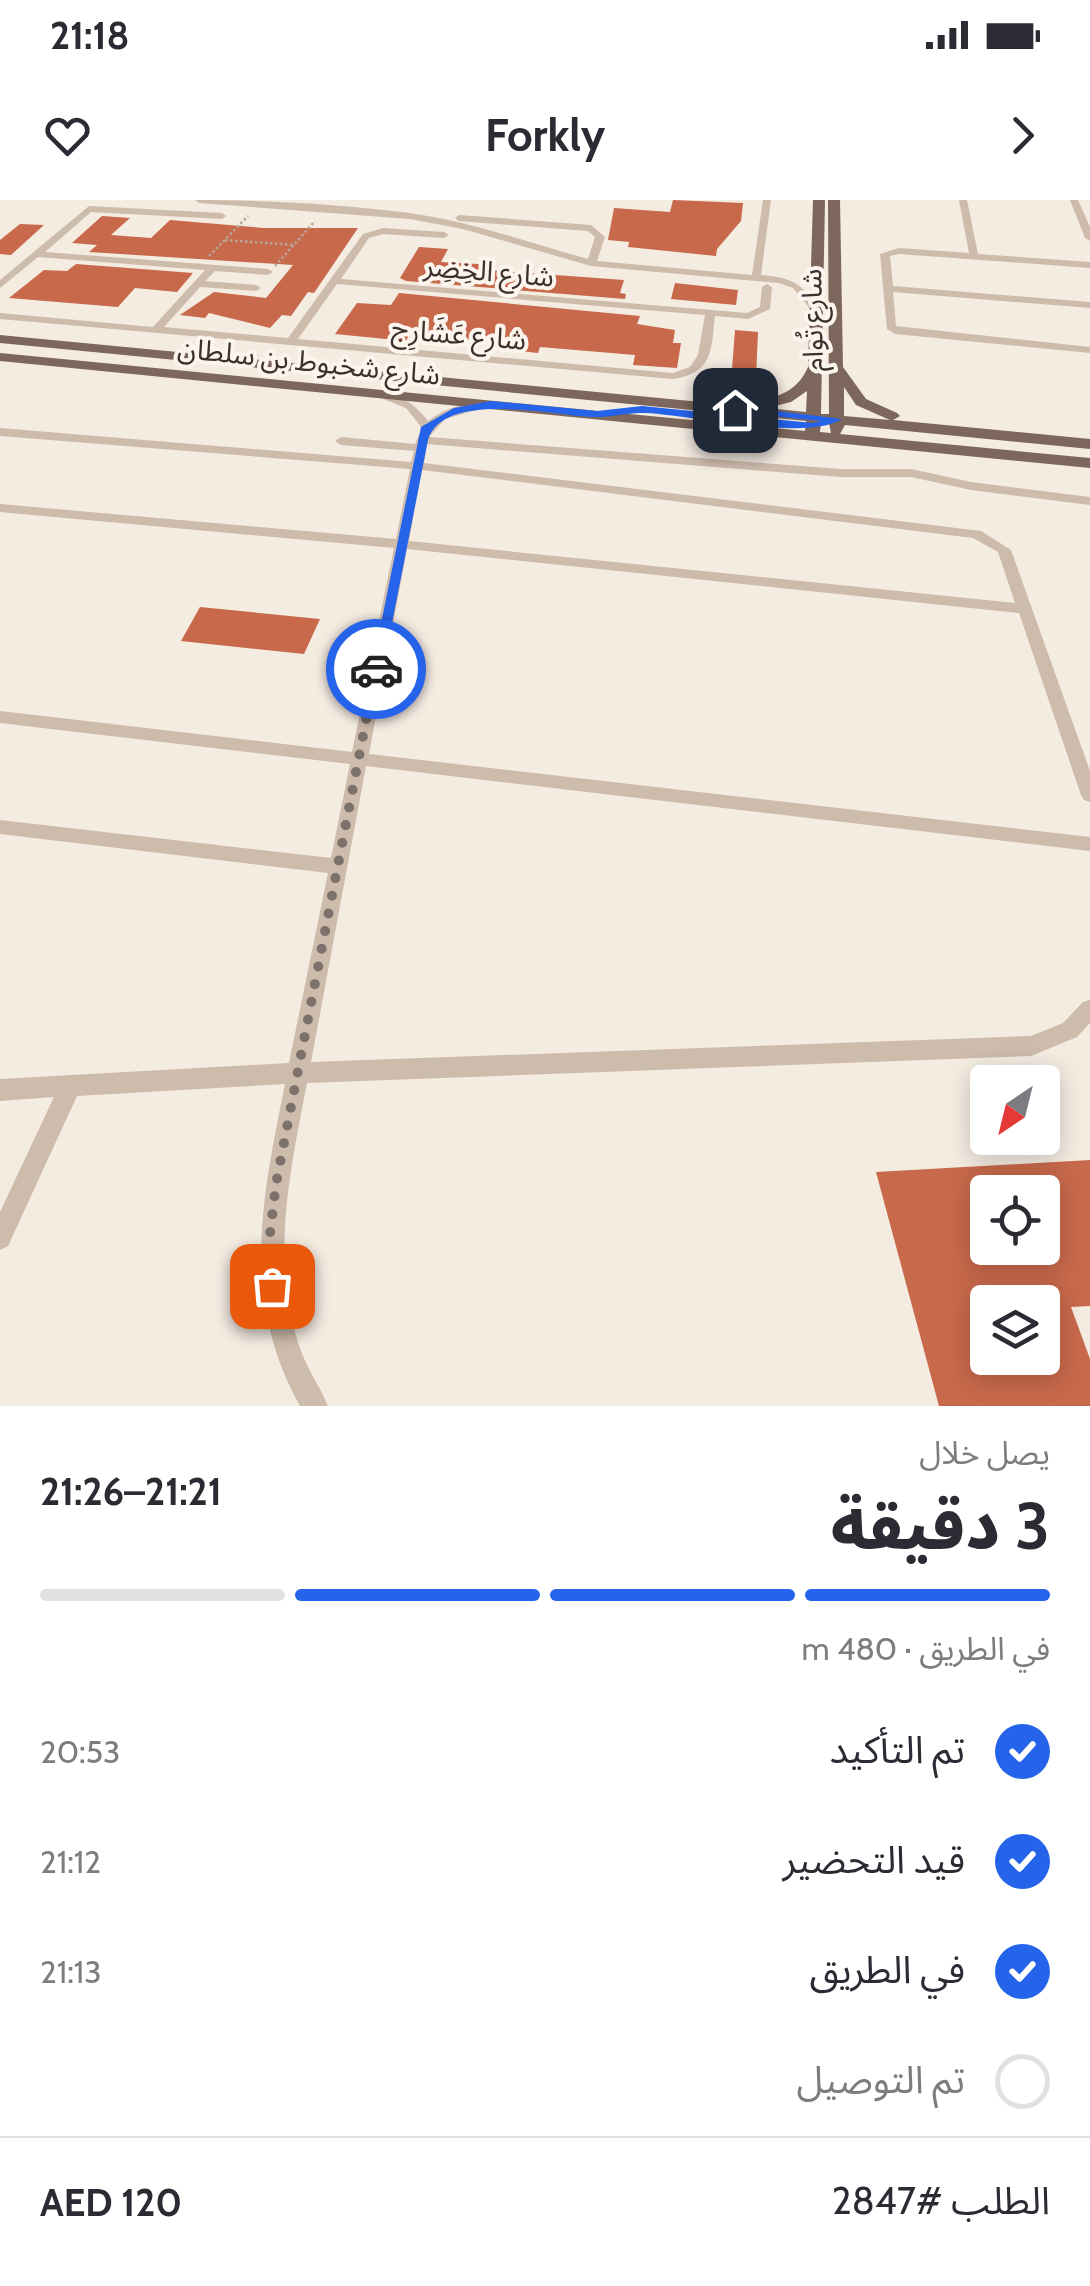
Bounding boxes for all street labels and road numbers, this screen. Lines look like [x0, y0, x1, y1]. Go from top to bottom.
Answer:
street label: شارع الخِضِر [421, 248, 555, 298]
street label: شارع تُوام [793, 268, 834, 372]
street label: شارع عَشَارِج [390, 311, 528, 361]
street label: شارع شخبوط بن سلطان [176, 330, 442, 396]

